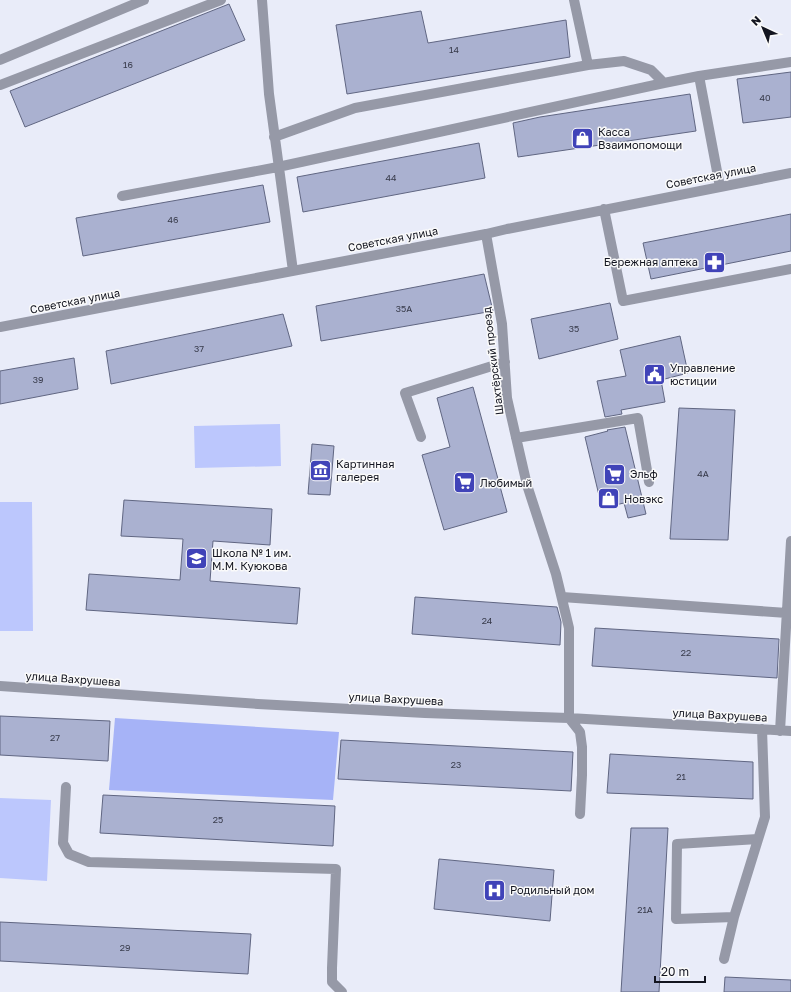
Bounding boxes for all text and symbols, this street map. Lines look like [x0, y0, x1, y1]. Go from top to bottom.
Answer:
north arrow [743, 8, 783, 48]
text: N [748, 13, 763, 28]
house number: 14 [449, 44, 459, 55]
house number: 16 [123, 59, 133, 70]
house number: 40 [759, 92, 771, 103]
shop icon: Касса Взаимопомощи [570, 125, 596, 151]
place label: Касса Взаимопомощи [598, 125, 682, 151]
street label: Советская улица [665, 160, 757, 191]
house number: 44 [386, 172, 397, 183]
house number: 46 [168, 214, 178, 225]
street label: Советская улица [347, 223, 439, 254]
pharmacy icon: Бережная аптека [701, 249, 727, 275]
place label: Бережная аптека [604, 255, 698, 268]
street label: Советская улица [29, 285, 121, 316]
house number: 35А [396, 303, 412, 314]
street label: Шахтёрский проезд [479, 306, 506, 416]
house number: 35 [569, 323, 579, 334]
house number: 37 [194, 343, 204, 354]
public building icon: Управление юстиции [641, 361, 667, 387]
place label: Управление юстиции [670, 361, 735, 387]
house number: 39 [33, 374, 43, 385]
museum icon: Картинная галерея [308, 457, 334, 483]
place label: Картинная галерея [336, 457, 394, 483]
supermarket icon: Эльф [602, 461, 628, 487]
place label: Эльф [630, 467, 658, 480]
house number: 4А [697, 468, 709, 479]
supermarket icon: Любимый [452, 470, 478, 496]
place label: Любимый [480, 476, 532, 489]
shop icon: Новэкс [596, 486, 622, 512]
place label: Новэкс [624, 492, 663, 505]
school or university icon: Школа № 1 им. М.М. Куюкова [184, 546, 210, 572]
place label: Школа № 1 им. М.М. Куюкова [212, 546, 291, 572]
house number: 24 [482, 615, 493, 626]
house number: 22 [681, 647, 691, 658]
street label: улица Вахрушева [25, 669, 121, 688]
street label: улица Вахрушева [348, 690, 444, 707]
street label: улица Вахрушева [672, 706, 768, 723]
house number: 27 [50, 732, 60, 743]
house number: 23 [451, 759, 461, 770]
house number: 21 [676, 771, 686, 782]
house number: 25 [213, 814, 223, 825]
hospital icon: Родильный дом [481, 877, 507, 903]
place label: Родильный дом [510, 883, 595, 896]
house number: 21А [637, 904, 653, 915]
house number: 29 [120, 942, 130, 953]
scale bar [655, 958, 705, 984]
text: 20 m [661, 964, 689, 979]

